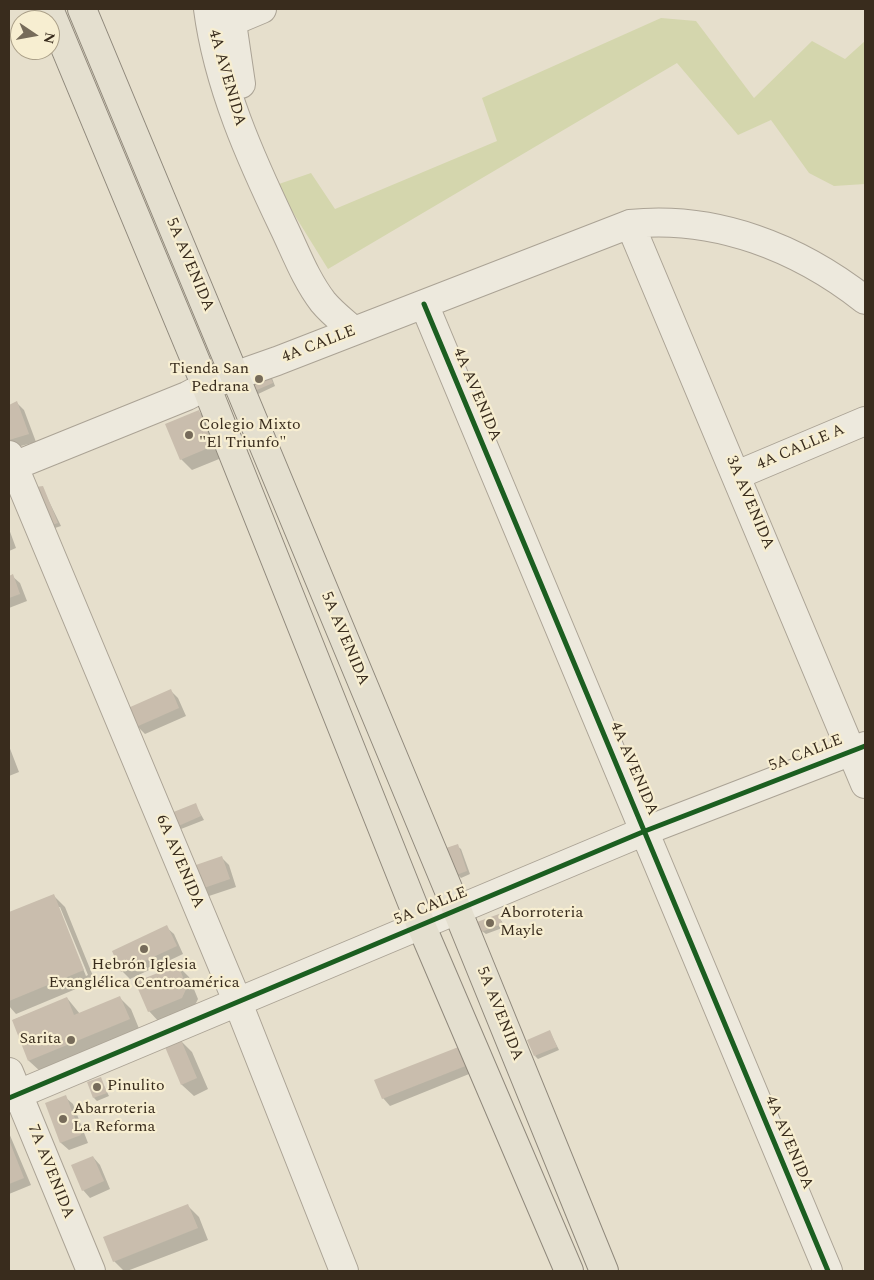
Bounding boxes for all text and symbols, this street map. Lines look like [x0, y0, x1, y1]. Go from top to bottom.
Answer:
north arrow [10, 10, 60, 60]
street label: 4A AVENIDA [203, 27, 249, 129]
text: N [38, 30, 61, 46]
street label: 5A AVENIDA [161, 215, 217, 315]
street label: 4A CALLE [279, 322, 359, 368]
street label: 4A AVENIDA [448, 345, 504, 445]
place label: Tienda San Pedrana [169, 360, 249, 398]
marker: Tienda San Pedrana [253, 373, 265, 385]
place label: Colegio Mixto "El Triunfo" [199, 416, 301, 454]
street label: 4A CALLE A [754, 421, 848, 475]
marker: Colegio Mixto "El Triunfo" [183, 429, 195, 441]
street label: 3A AVENIDA [721, 453, 777, 553]
street label: 5A AVENIDA [316, 589, 372, 689]
street label: 4A AVENIDA [605, 719, 661, 819]
street label: 5A CALLE [766, 731, 846, 777]
street label: 6A AVENIDA [151, 812, 207, 912]
street label: 5A CALLE [391, 884, 471, 930]
place label: Aborroteria Mayle [500, 904, 583, 942]
marker: Aborroteria Mayle [484, 917, 496, 929]
marker: Hebrón Iglesia Evanglélica Centroamérica [138, 943, 150, 955]
place label: Hebrón Iglesia Evanglélica Centroamérica [48, 956, 240, 994]
street label: 5A AVENIDA [471, 964, 527, 1064]
place label: Sarita [20, 1030, 61, 1050]
marker: Sarita [65, 1034, 77, 1046]
place label: Pinulito [107, 1077, 165, 1097]
marker: Pinulito [91, 1081, 103, 1093]
street label: 4A AVENIDA [760, 1093, 816, 1193]
place label: Abarroteria La Reforma [73, 1100, 155, 1138]
marker: Abarroteria La Reforma [57, 1113, 69, 1125]
street label: 7A AVENIDA [22, 1122, 78, 1222]

